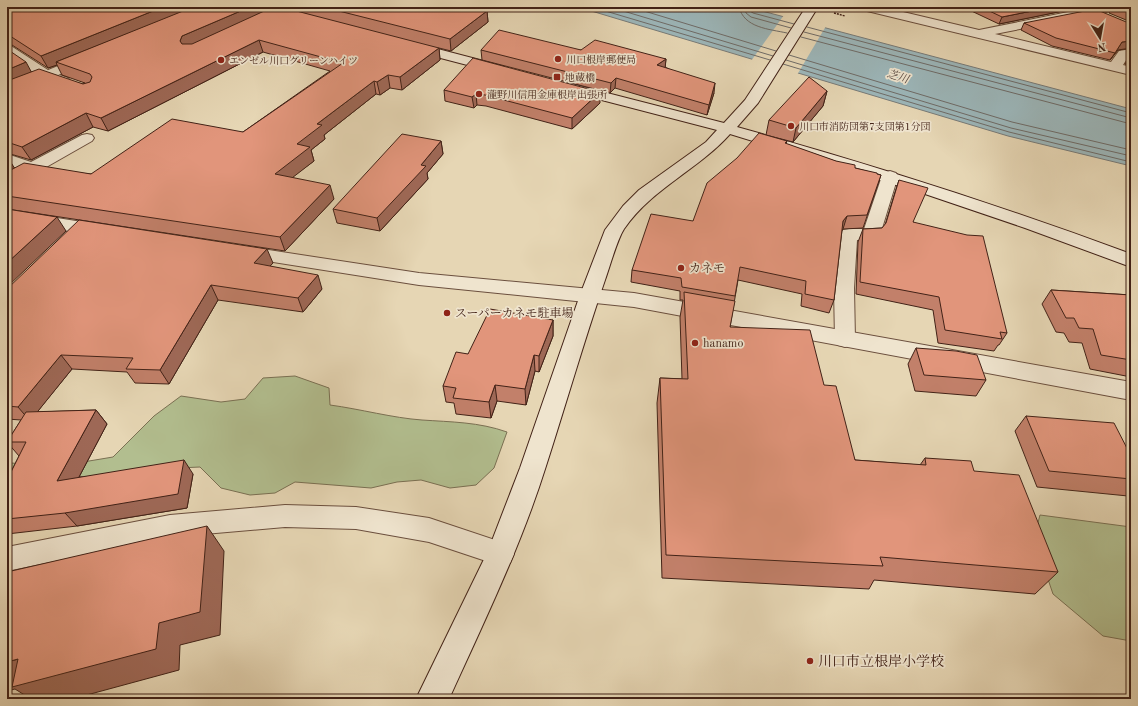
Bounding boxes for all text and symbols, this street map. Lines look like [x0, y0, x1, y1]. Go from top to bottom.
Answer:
north arrow [1080, 18, 1120, 58]
text: N [1096, 40, 1107, 53]
marker: 川口根岸郵便局 [553, 54, 563, 64]
place label: 川口根岸郵便局 [566, 54, 636, 65]
marker: エンゼル川口グリーンハイツ [216, 55, 226, 65]
place label: エンゼル川口グリーンハイツ [229, 55, 358, 66]
water label: 芝川 [885, 67, 911, 86]
marker: 地蔵橋 [552, 72, 562, 82]
place label: 地蔵橋 [565, 72, 595, 83]
marker: 瀧野川信用金庫根岸出張所 [474, 89, 484, 99]
place label: 瀧野川信用金庫根岸出張所 [487, 89, 607, 100]
marker: 川口市消防団第7支団第1分団 [786, 121, 796, 131]
place label: 川口市消防団第7支団第1分団 [799, 121, 931, 132]
place label: カネモ [689, 262, 725, 275]
marker: カネモ [676, 263, 686, 273]
place label: スーパーカネモ駐車場 [455, 306, 574, 320]
marker: スーパーカネモ駐車場 [442, 308, 452, 318]
marker: hanamo [690, 338, 700, 348]
place label: hanamo [703, 338, 743, 350]
place label: 川口市立根岸小学校 [818, 654, 944, 669]
marker: 川口市立根岸小学校 [805, 656, 815, 666]

